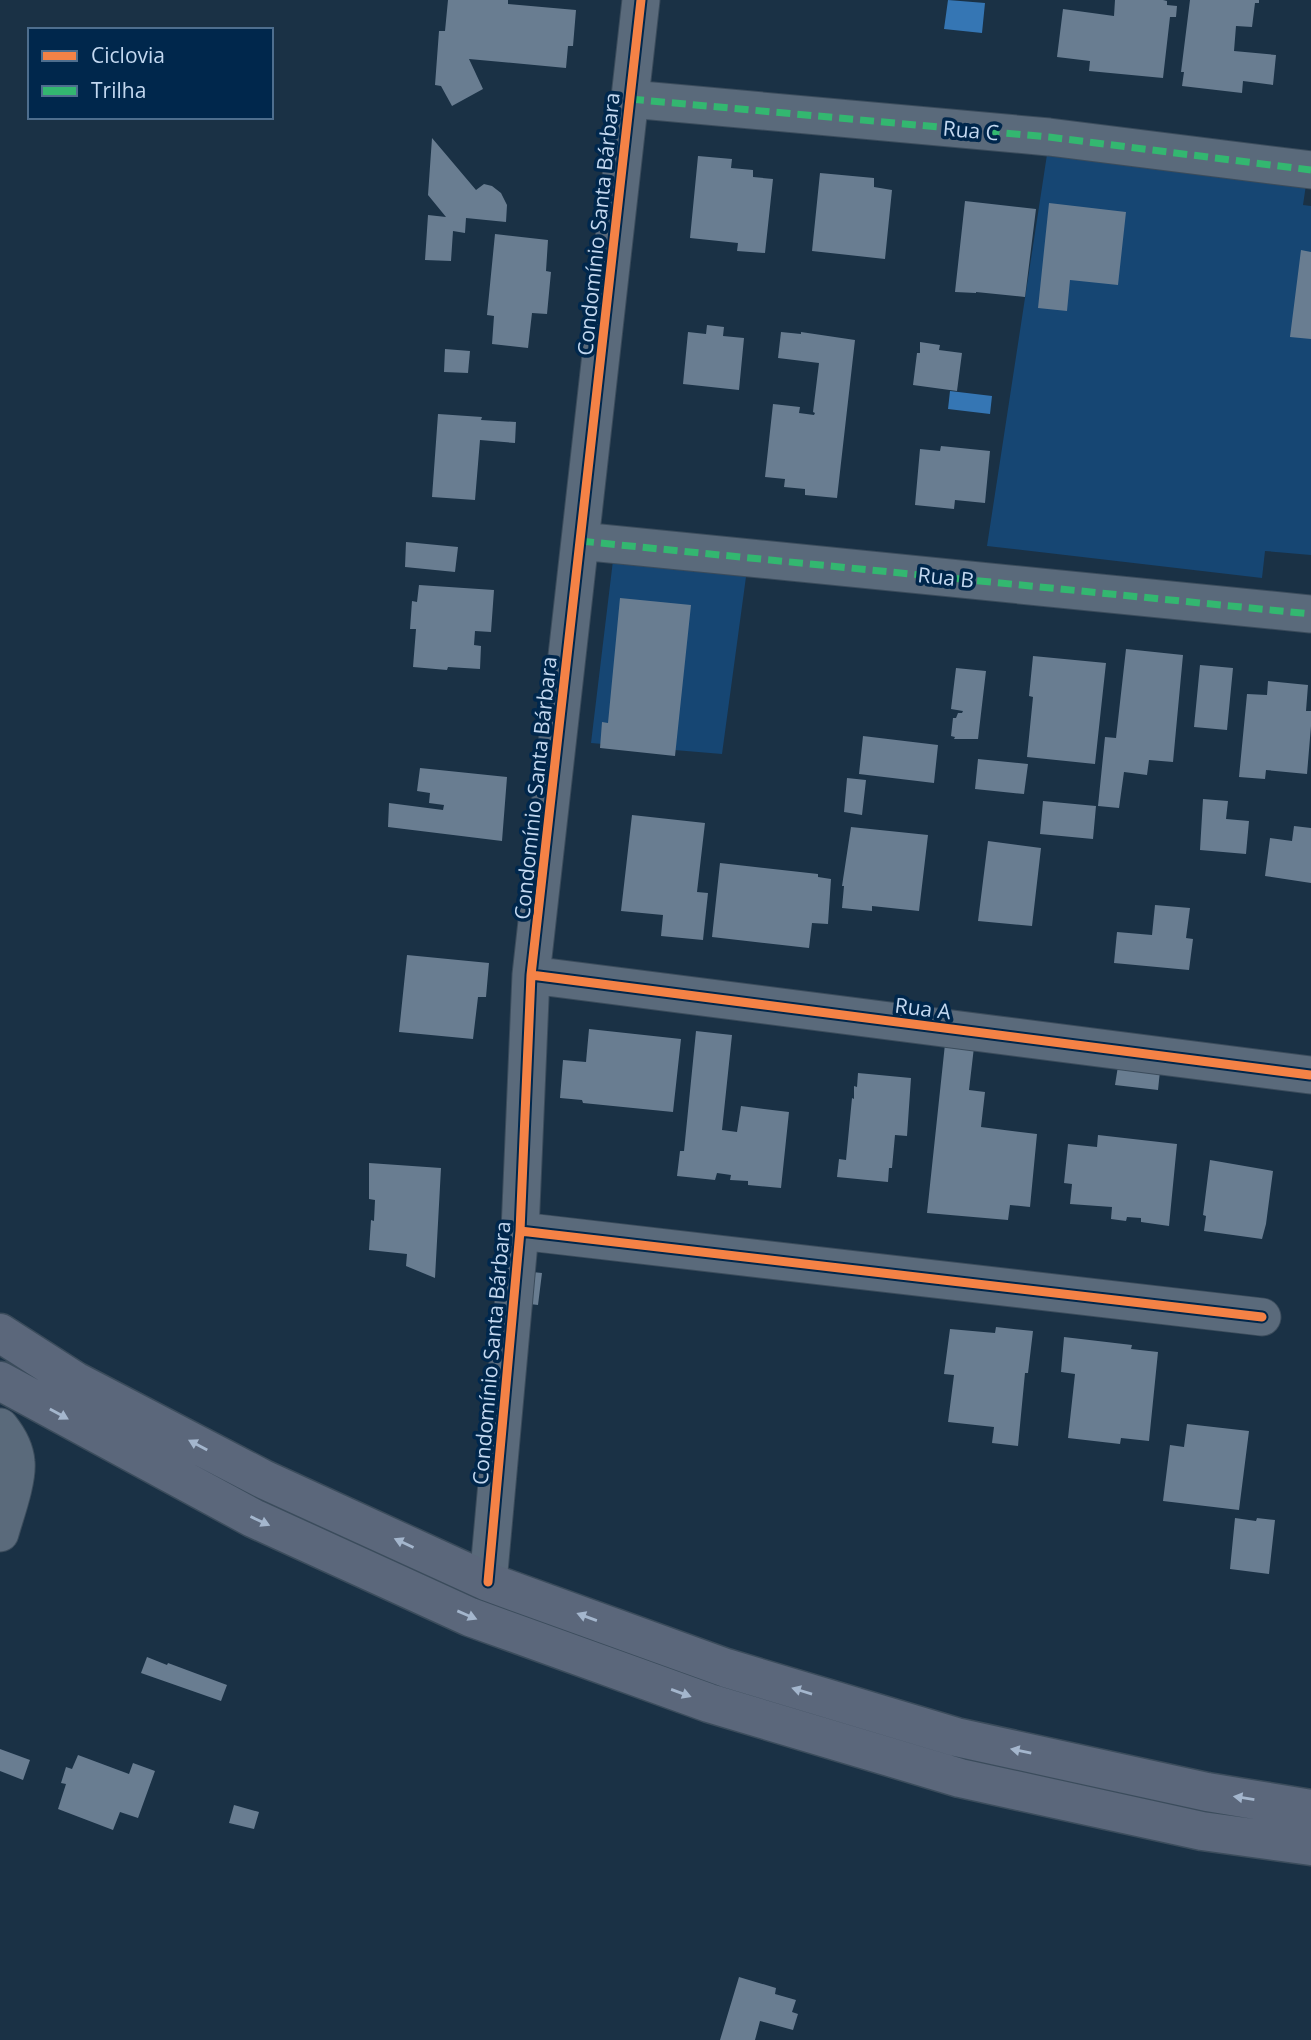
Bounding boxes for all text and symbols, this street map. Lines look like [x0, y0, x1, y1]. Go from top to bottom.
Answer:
legend [28, 28, 273, 119]
text: Ciclovia [91, 41, 165, 69]
text: Trilha [91, 76, 146, 104]
street label: Condomínio Santa Bárbara [570, 91, 626, 357]
street label: Rua C [942, 114, 1000, 146]
street label: Rua B [916, 560, 976, 594]
street label: Condomínio Santa Bárbara [507, 655, 563, 921]
street label: Rua A [893, 991, 953, 1025]
street label: Condomínio Santa Bárbara [466, 1220, 516, 1486]
one-way arrow [50, 1408, 69, 1420]
one-way arrow [188, 1439, 208, 1451]
one-way arrow [250, 1515, 270, 1527]
one-way arrow [393, 1537, 414, 1548]
one-way arrow [457, 1610, 478, 1621]
one-way arrow [576, 1611, 597, 1622]
one-way arrow [791, 1685, 812, 1695]
one-way arrow [671, 1688, 692, 1699]
one-way arrow [1010, 1746, 1032, 1757]
one-way arrow [1233, 1792, 1255, 1803]

